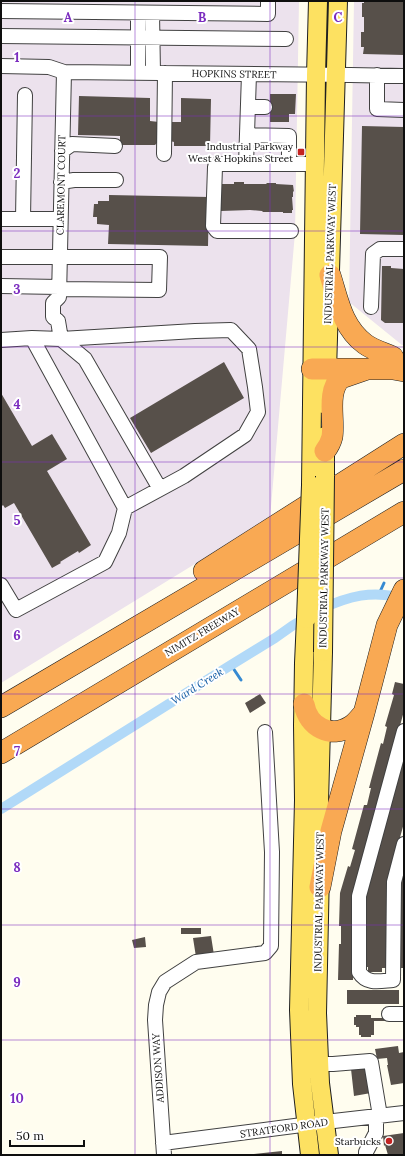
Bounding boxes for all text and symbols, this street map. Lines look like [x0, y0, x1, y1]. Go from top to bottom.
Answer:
text: A [64, 9, 73, 26]
text: B [198, 9, 207, 26]
text: C [334, 9, 343, 26]
text: 1 [14, 49, 20, 66]
street label: HOPKINS STREET [191, 67, 277, 81]
street label: CLAREMONT COURT [54, 134, 68, 235]
place label: Industrial Parkway West & Hopkins Street [188, 140, 294, 165]
marker: Industrial Parkway West & Hopkins Street [296, 147, 306, 157]
text: 2 [14, 165, 21, 182]
street label: INDUSTRIAL PARKWAY WEST [321, 183, 339, 324]
text: 3 [13, 281, 21, 298]
text: 4 [13, 396, 21, 413]
street label: INDUSTRIAL PARKWAY WEST [316, 507, 332, 648]
text: 5 [13, 512, 21, 529]
street label: NIMITZ FREEWAY [162, 604, 242, 659]
text: 6 [13, 627, 21, 644]
water label: Ward Creek [168, 664, 226, 708]
text: 7 [14, 743, 20, 760]
street label: INDUSTRIAL PARKWAY WEST [311, 831, 327, 972]
text: 8 [13, 859, 21, 876]
text: 9 [13, 974, 21, 991]
street label: ADDISON WAY [149, 1032, 167, 1104]
text: 10 [10, 1090, 24, 1107]
street label: STRATFORD ROAD [239, 1115, 329, 1141]
scale bar [10, 1122, 84, 1148]
text: 50 m [16, 1128, 44, 1143]
place label: Starbucks [335, 1135, 381, 1148]
marker: Starbucks [384, 1136, 394, 1146]

